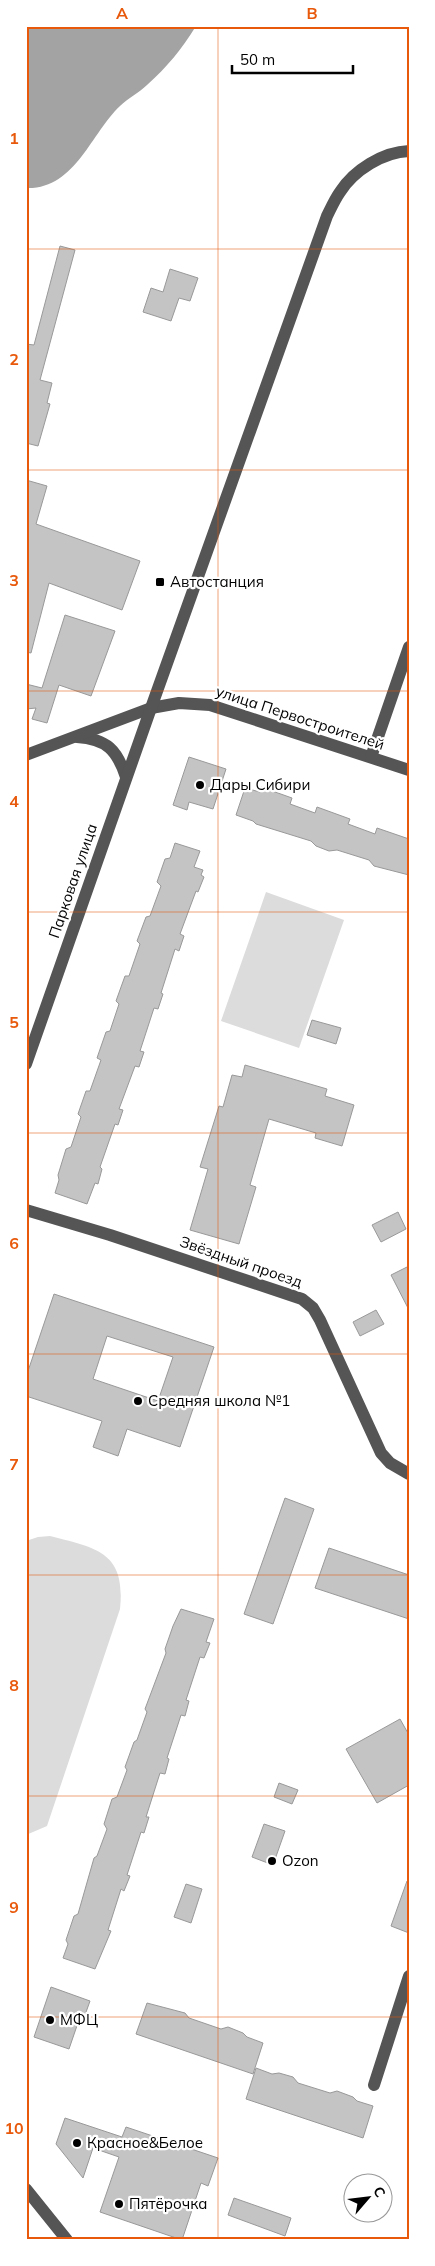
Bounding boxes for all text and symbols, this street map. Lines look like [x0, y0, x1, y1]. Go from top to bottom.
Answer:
text: A [116, 3, 128, 23]
text: B [306, 3, 318, 23]
scale bar [232, 42, 354, 74]
text: 50 m [240, 50, 275, 69]
text: 1 [9, 128, 19, 148]
text: 2 [9, 349, 19, 369]
text: 3 [9, 570, 19, 590]
place label: Автостанция [170, 572, 264, 591]
marker: Автостанция [154, 576, 166, 588]
street label: улица Первостроителей [214, 681, 387, 754]
place label: Дары Сибири [210, 775, 310, 794]
marker: Дары Сибири [194, 779, 206, 791]
text: 4 [9, 791, 19, 811]
street label: Парковая улица [44, 821, 101, 941]
text: 5 [9, 1012, 19, 1032]
street label: Звёздный проезд [177, 1232, 305, 1291]
text: 6 [9, 1233, 19, 1253]
place label: Средняя школа №1 [148, 1391, 290, 1410]
marker: Средняя школа №1 [132, 1395, 144, 1407]
text: 7 [9, 1454, 19, 1474]
text: 8 [9, 1675, 19, 1695]
place label: Ozon [282, 1851, 319, 1870]
marker: Ozon [266, 1855, 278, 1867]
text: 9 [9, 1897, 19, 1917]
place label: МФЦ [60, 2010, 98, 2029]
marker: МФЦ [44, 2014, 56, 2026]
text: 10 [4, 2118, 24, 2138]
place label: Красное&Белое [87, 2133, 203, 2152]
marker: Красное&Белое [71, 2137, 83, 2149]
north arrow [342, 2174, 392, 2224]
text: С [369, 2183, 390, 2200]
place label: Пятёрочка [129, 2194, 207, 2213]
marker: Пятёрочка [113, 2198, 125, 2210]

